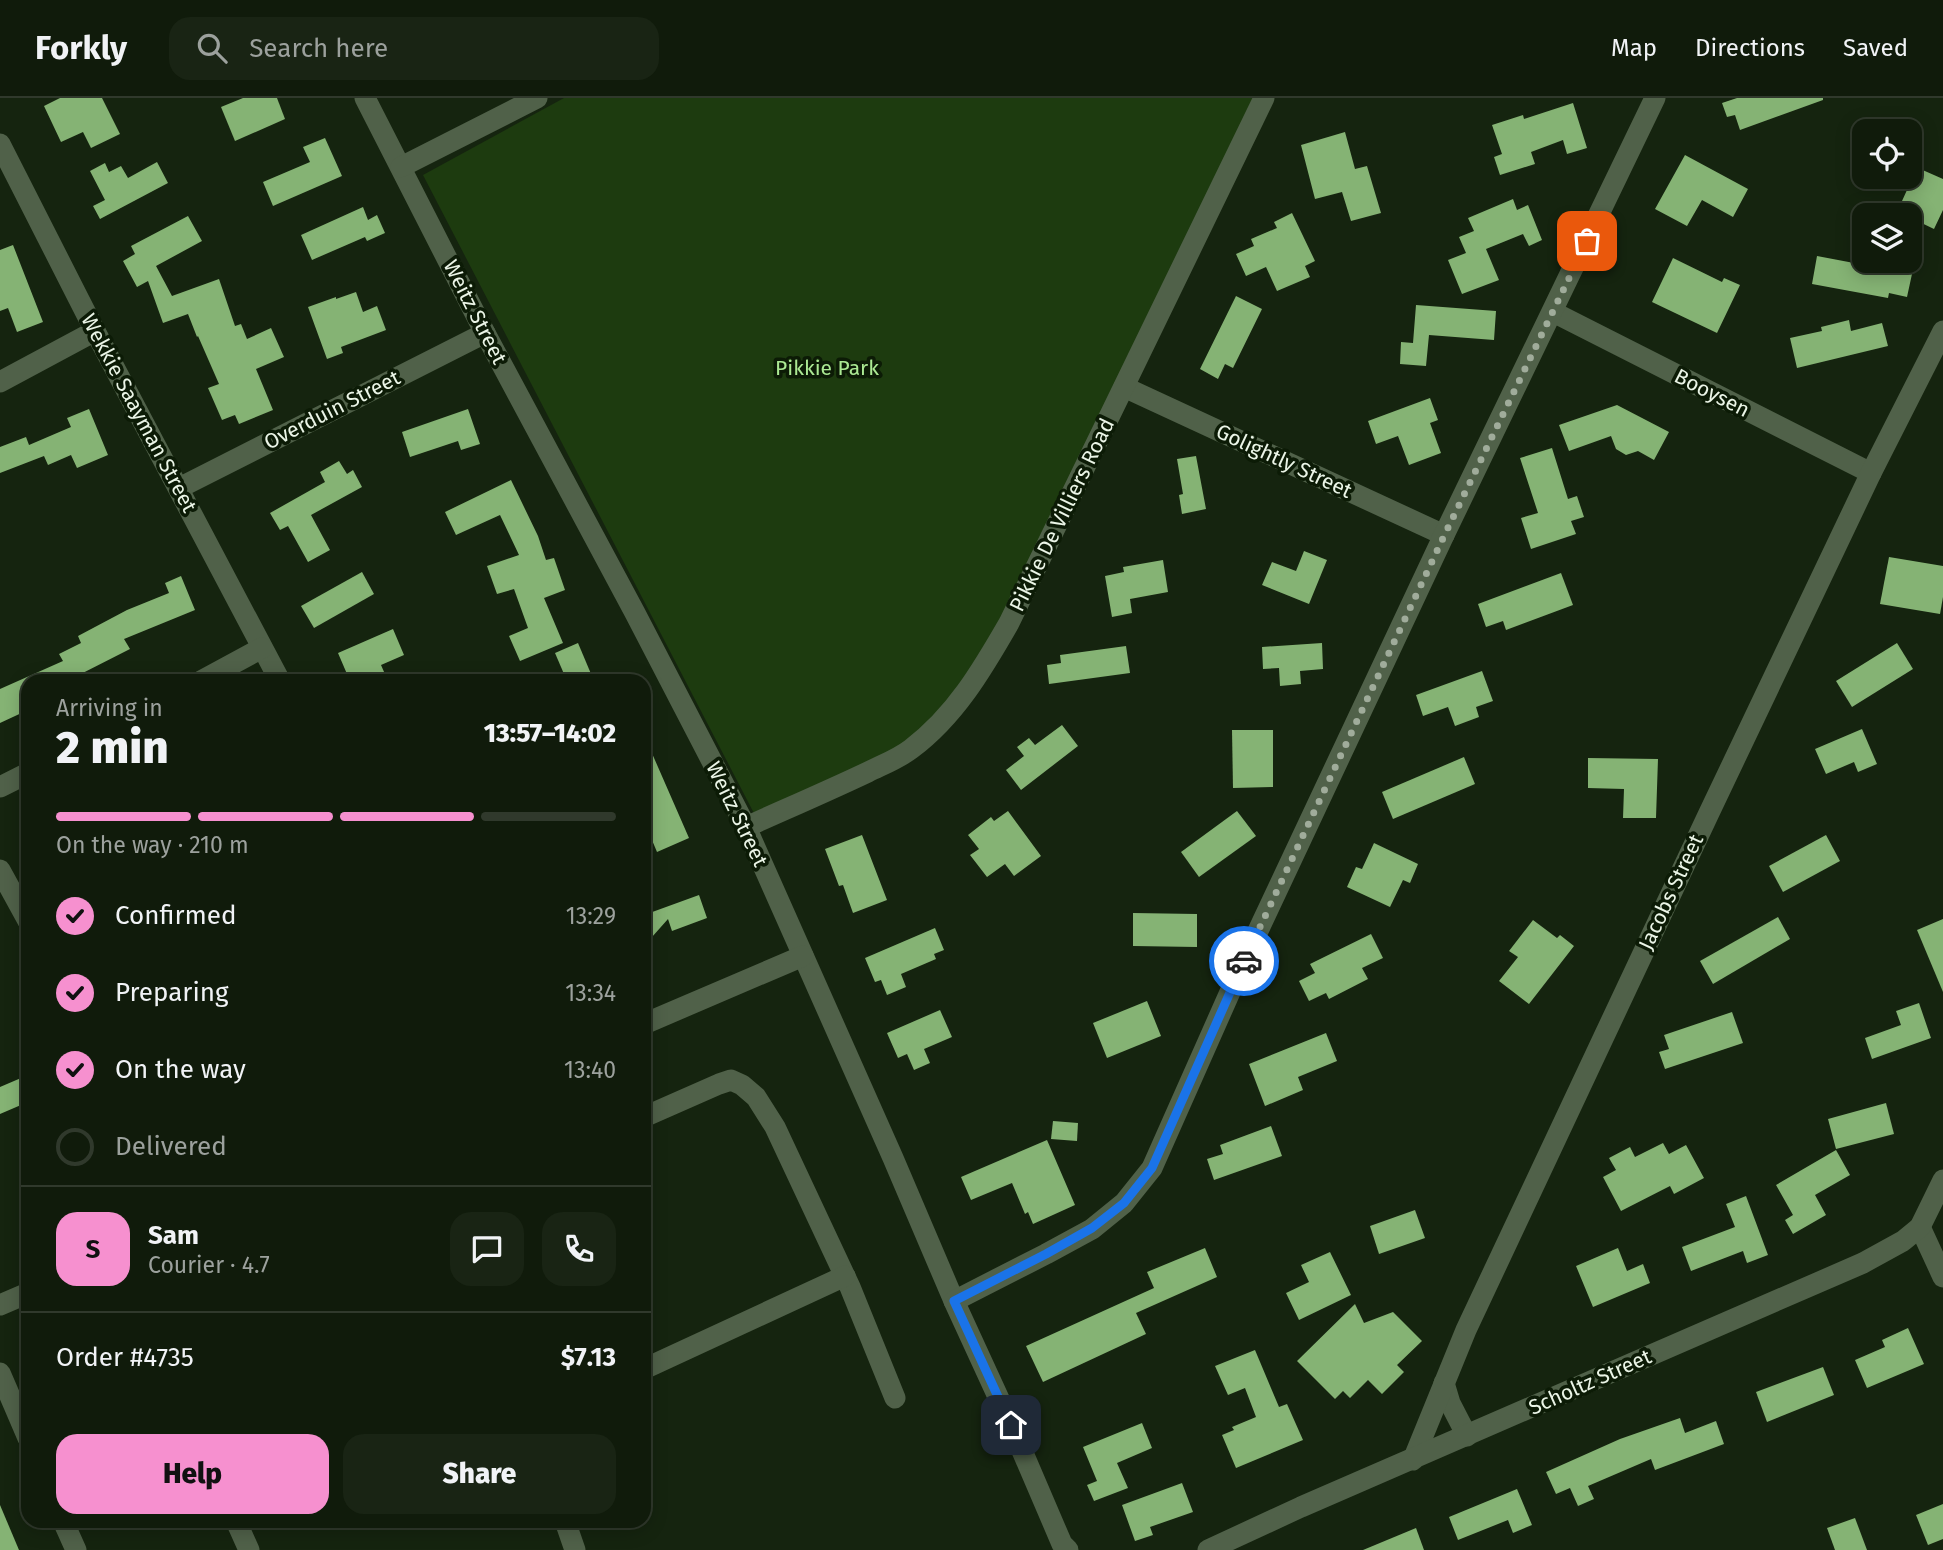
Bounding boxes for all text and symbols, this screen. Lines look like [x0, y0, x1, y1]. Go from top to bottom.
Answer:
search box [169, 17, 659, 80]
text: Forkly [35, 28, 127, 68]
icon: search [193, 29, 231, 67]
text: Search here [249, 33, 388, 64]
text: Map [1611, 34, 1657, 62]
text: Directions [1695, 34, 1805, 62]
text: Saved [1843, 34, 1908, 62]
map controls [1852, 119, 1922, 273]
button: locate [1852, 119, 1922, 189]
button: layers [1852, 203, 1922, 273]
pin [1557, 211, 1617, 271]
icon: bag [1568, 222, 1606, 260]
street label: Weitz Street [438, 255, 513, 369]
street label: Wekkie Saayman Street [76, 309, 203, 517]
park label: Pikkie Park [775, 355, 879, 381]
street label: Booysen [1670, 363, 1754, 423]
street label: Overduin Street [260, 364, 405, 455]
street label: Pikkie De Villiers Road [1004, 414, 1120, 616]
street label: Golightly Street [1212, 418, 1356, 504]
text: Arriving in [56, 694, 163, 722]
text: 13:57–14:02 [484, 718, 616, 749]
text: 2 min [56, 720, 169, 775]
street label: Weitz Street [700, 757, 774, 871]
street label: Jacobs Street [1633, 830, 1709, 954]
text: On the way · 210 m [56, 831, 249, 859]
icon: check [56, 897, 94, 935]
text: Confirmed [115, 900, 236, 931]
text: 13:29 [566, 902, 616, 930]
courier [1209, 926, 1279, 996]
icon: car [1225, 942, 1263, 980]
icon: check [56, 974, 94, 1012]
text: Preparing [115, 977, 228, 1008]
text: 13:34 [565, 979, 616, 1007]
icon: check [56, 1051, 94, 1089]
text: On the way [115, 1054, 246, 1085]
text: 13:40 [564, 1056, 616, 1084]
text: Delivered [115, 1131, 227, 1162]
button: chat [450, 1212, 524, 1286]
button: phone [542, 1212, 616, 1286]
text: Sam [148, 1220, 199, 1251]
text: S [86, 1234, 100, 1265]
text: Courier · 4.7 [148, 1251, 270, 1279]
text: Order #4735 [56, 1342, 194, 1373]
text: $7.13 [561, 1342, 616, 1373]
street label: Scholtz Street [1525, 1343, 1656, 1421]
pin [981, 1395, 1041, 1455]
icon: home [992, 1406, 1030, 1444]
button: Help [56, 1434, 329, 1514]
button: Share [343, 1434, 616, 1514]

